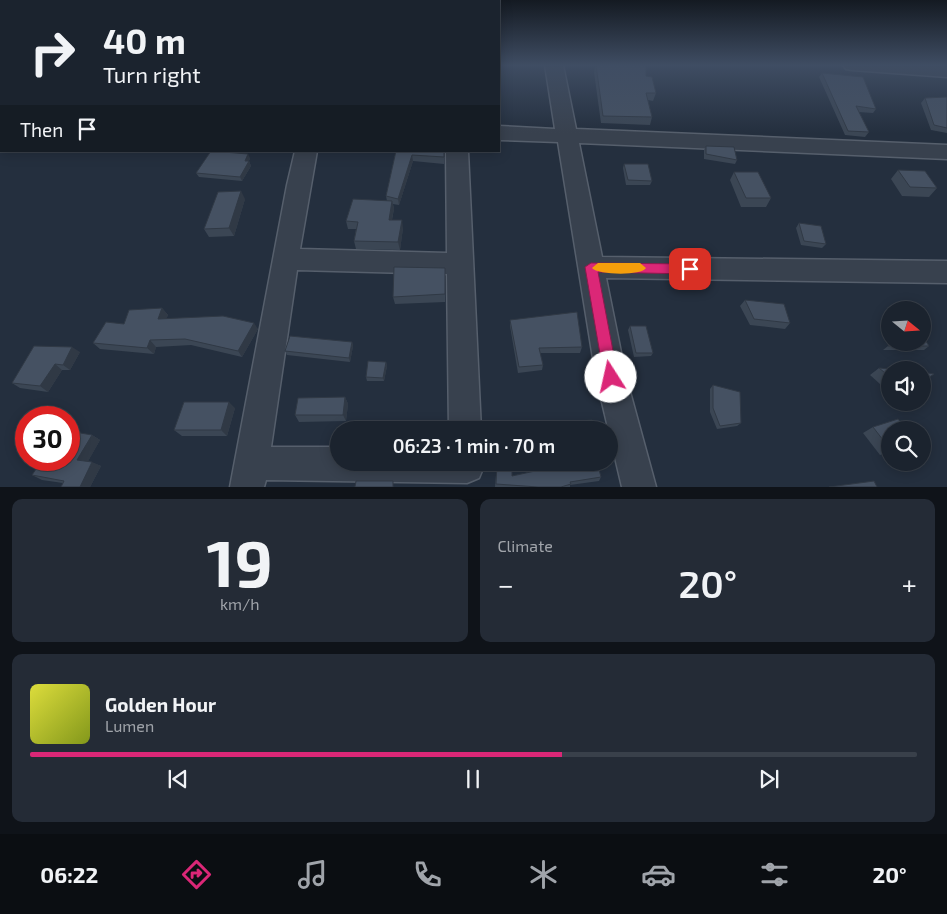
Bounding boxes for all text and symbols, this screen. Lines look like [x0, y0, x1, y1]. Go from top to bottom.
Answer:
text: 40 m [103, 19, 186, 61]
icon: right [20, 20, 85, 85]
text: Turn right [103, 61, 201, 87]
icon: arrive [73, 115, 101, 143]
text: Then [20, 118, 63, 141]
pin [669, 248, 711, 290]
icon: arrive [676, 255, 704, 283]
north arrow [881, 301, 931, 351]
map controls [881, 301, 931, 471]
position arrow [584, 350, 636, 402]
button: sound [881, 361, 931, 411]
speed limit sign: 30 [15, 406, 80, 471]
button: search [881, 421, 931, 471]
text: 06:23 · 1 min · 70 m [393, 434, 555, 457]
text: 19 [207, 522, 273, 600]
text: Climate [498, 536, 553, 555]
text: 20° [678, 560, 737, 606]
text: − [498, 567, 514, 601]
text: + [902, 567, 917, 601]
text: km/h [220, 594, 260, 613]
text: Golden Hour [105, 693, 216, 716]
text: Lumen [105, 716, 154, 735]
icon: previous [164, 765, 192, 793]
icon: pause [459, 765, 487, 793]
icon: next [755, 765, 783, 793]
icon: directions [179, 857, 214, 892]
icon: music [295, 857, 330, 892]
icon: phone [410, 857, 445, 892]
icon: climate [526, 857, 561, 892]
icon: car [641, 857, 676, 892]
icon: filters [757, 857, 792, 892]
text: 06:22 [40, 861, 98, 887]
text: 20° [872, 861, 907, 887]

